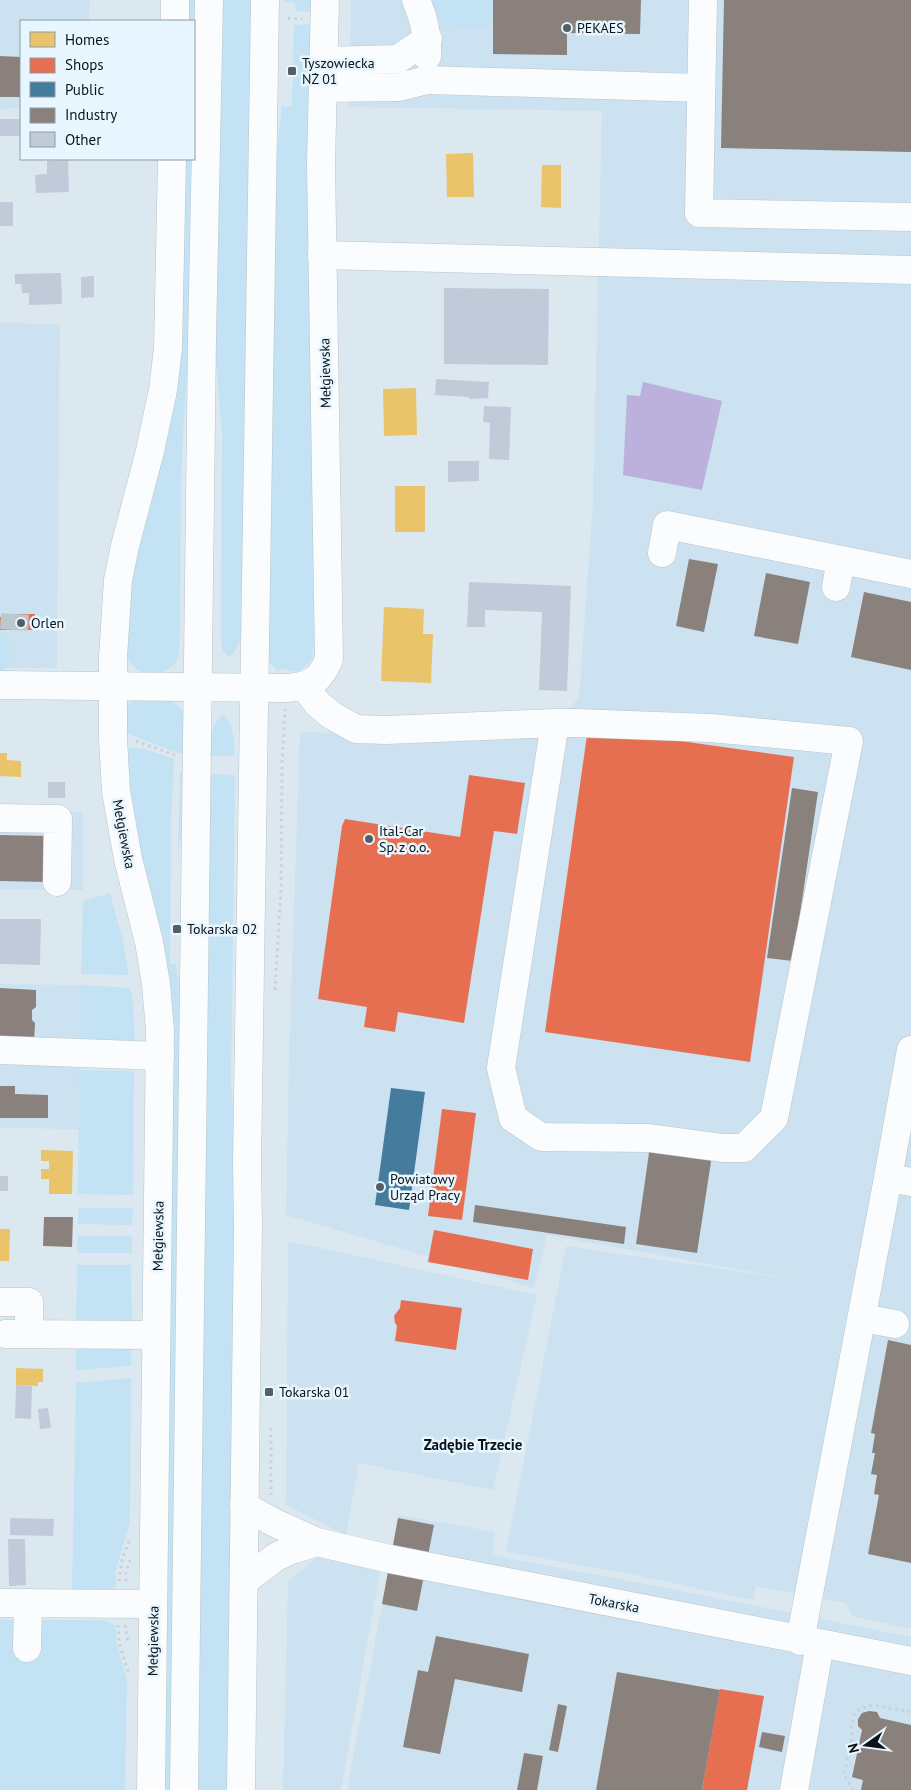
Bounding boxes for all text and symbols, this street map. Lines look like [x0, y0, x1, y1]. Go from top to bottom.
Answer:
place label: PEKAES [577, 19, 624, 37]
legend [20, 20, 195, 160]
marker: PEKAES [561, 22, 573, 34]
text: Homes [65, 30, 109, 49]
place label: Tyszowiecka NŻ 01 [302, 54, 375, 88]
text: Shops [65, 55, 104, 74]
marker: Tyszowiecka NŻ 01 [286, 65, 298, 77]
text: Public [65, 80, 104, 99]
text: Industry [65, 105, 117, 124]
text: Other [65, 130, 101, 149]
street label: Mełgiewska [315, 338, 335, 408]
place label: Orlen [31, 614, 64, 632]
marker: Orlen [15, 617, 27, 629]
street label: Mełgiewska [108, 798, 140, 870]
place label: Ital-Car Sp. z o.o. [379, 822, 429, 856]
marker: Ital-Car Sp. z o.o. [363, 833, 375, 845]
place label: Tokarska 02 [187, 920, 257, 938]
marker: Tokarska 02 [171, 923, 183, 935]
place label: Powiatowy Urząd Pracy [390, 1170, 461, 1204]
marker: Powiatowy Urząd Pracy [374, 1181, 386, 1193]
street label: Mełgiewska [148, 1201, 168, 1271]
place label: Tokarska 01 [279, 1383, 349, 1401]
marker: Tokarska 01 [263, 1386, 275, 1398]
district label: Zadębie Trzecie [424, 1435, 523, 1454]
street label: Tokarska [587, 1589, 641, 1617]
street label: Mełgiewska [143, 1606, 163, 1676]
north arrow [841, 1720, 891, 1770]
text: N [844, 1742, 863, 1755]

